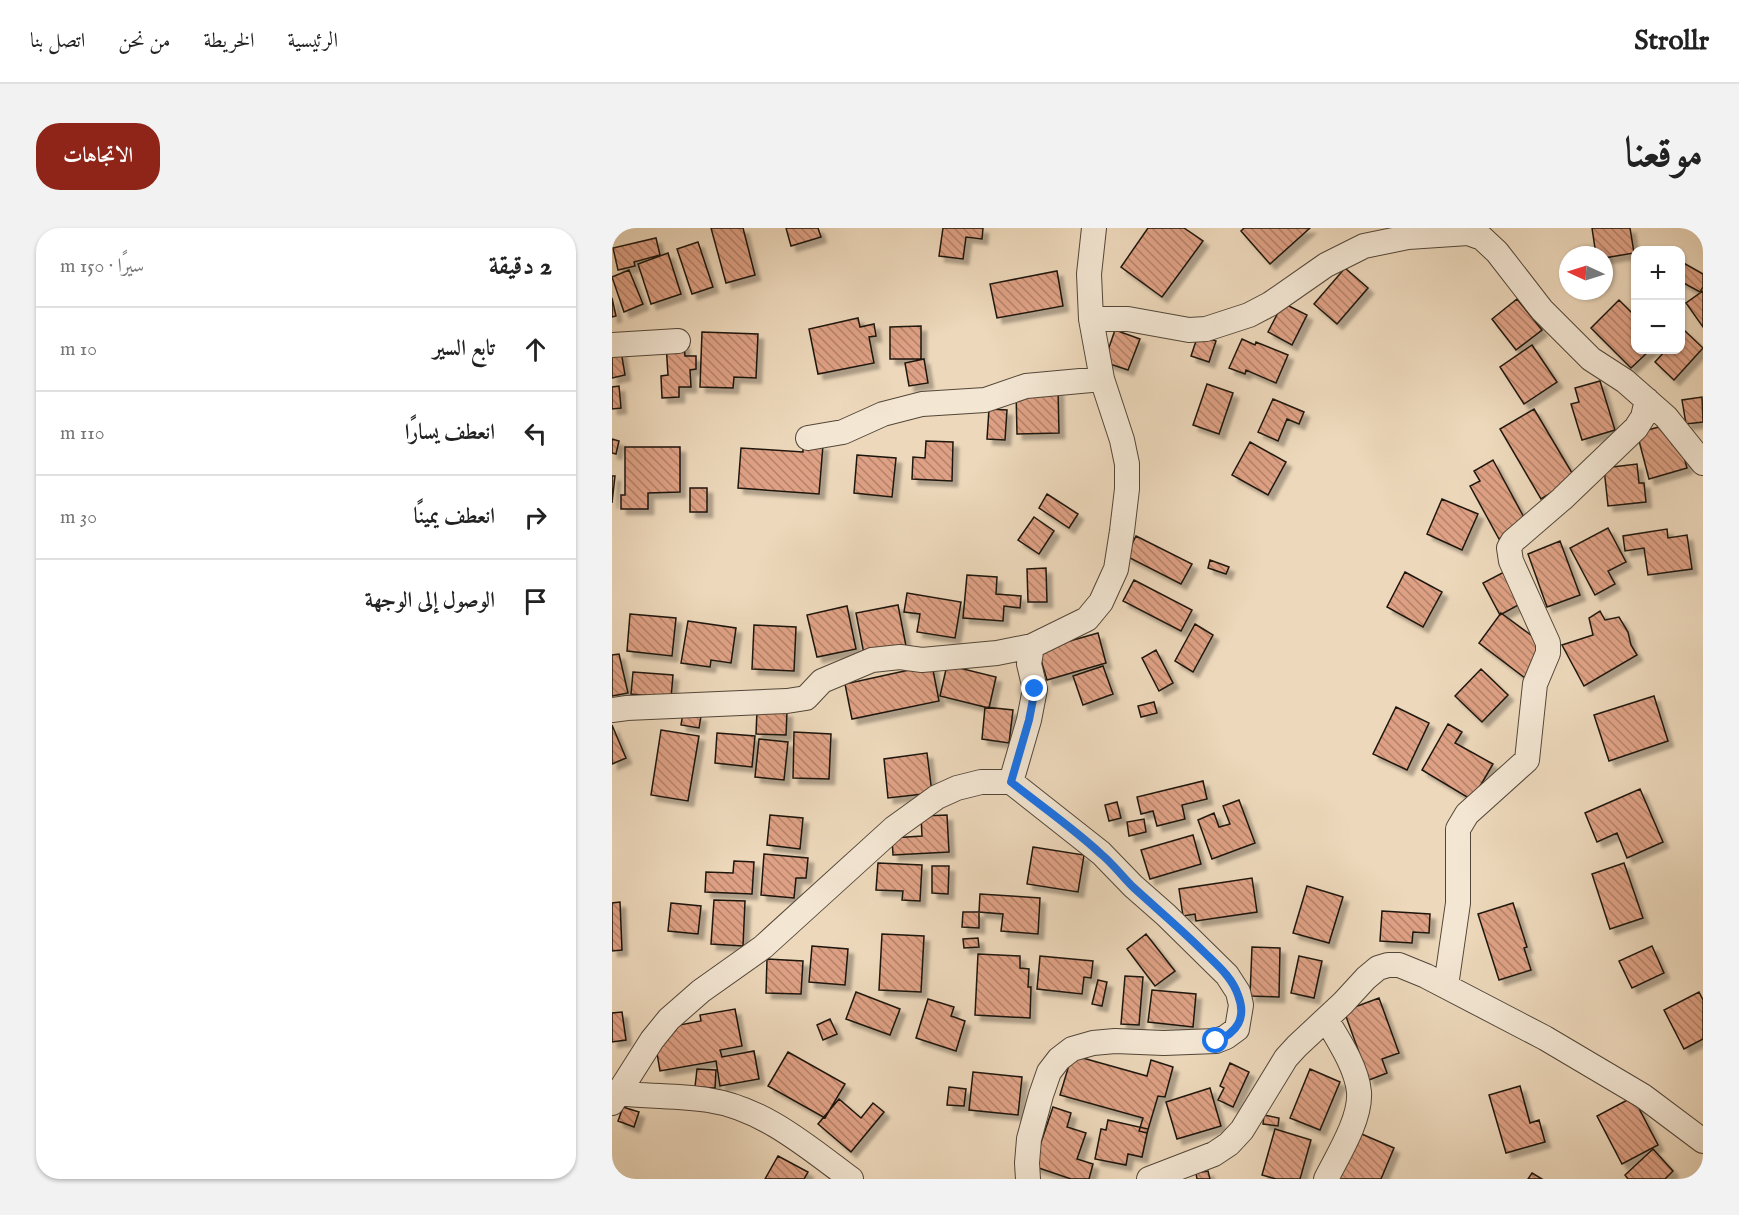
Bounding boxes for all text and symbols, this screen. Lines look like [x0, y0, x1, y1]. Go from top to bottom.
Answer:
text: Strollr [1634, 24, 1709, 59]
text: اتصل بنا [30, 28, 85, 55]
text: من نحن [118, 28, 170, 55]
text: الخريطة [203, 28, 255, 55]
text: الرئيسية [288, 28, 338, 55]
button: الاتجاهات [36, 123, 160, 190]
text: موقعنا [1625, 128, 1703, 181]
north arrow [1559, 246, 1613, 300]
map controls [1631, 246, 1685, 354]
button: + [1631, 246, 1685, 300]
text: 2 دقيقة [489, 250, 552, 283]
text: سيرًا · 150 m [60, 254, 144, 279]
button: − [1631, 300, 1685, 354]
icon: ahead [519, 333, 552, 366]
text: تابع السير [433, 335, 495, 363]
text: 10 m [60, 337, 97, 362]
icon: left [519, 417, 552, 450]
text: انعطف يسارًا [405, 419, 495, 447]
text: 110 m [60, 421, 104, 446]
icon: right [519, 501, 552, 534]
text: انعطف يمينًا [414, 503, 495, 531]
text: 30 m [60, 505, 97, 530]
icon: arrive [519, 585, 552, 618]
text: الوصول إلى الوجهة [365, 587, 495, 615]
route end [1021, 675, 1047, 701]
route start [1202, 1027, 1228, 1053]

